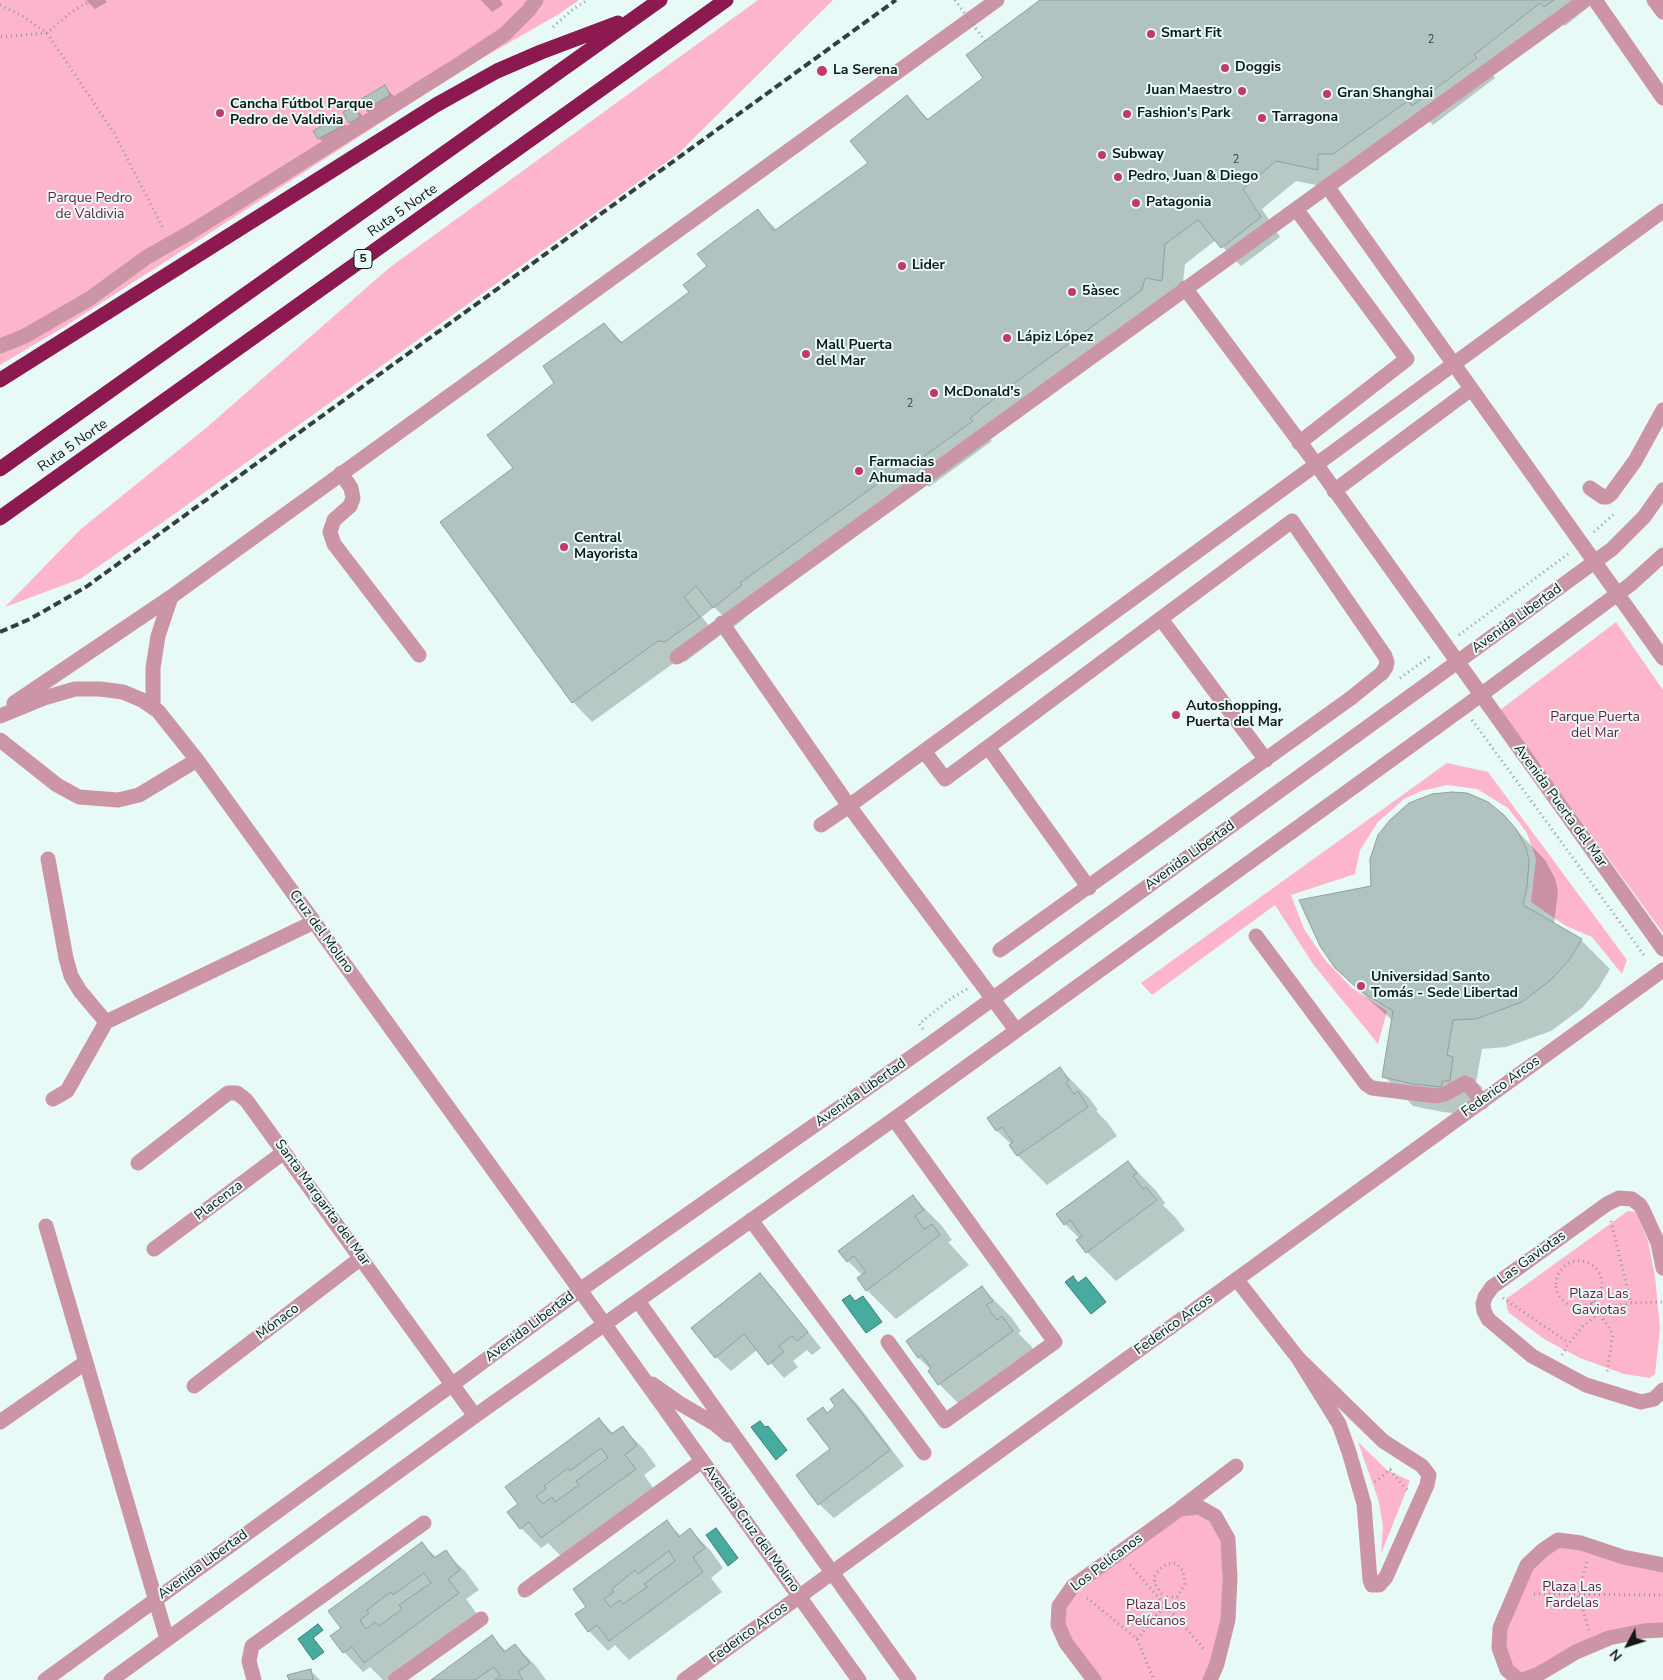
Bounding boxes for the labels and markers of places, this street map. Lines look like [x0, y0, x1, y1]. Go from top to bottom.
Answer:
place label: Smart Fit [1161, 26, 1222, 42]
marker: Smart Fit [1145, 28, 1157, 40]
place label: Doggis [1235, 60, 1281, 76]
marker: Doggis [1219, 62, 1231, 74]
place label: La Serena [833, 63, 898, 79]
marker: La Serena [815, 64, 829, 78]
place label: Juan Maestro [1146, 83, 1232, 99]
marker: Juan Maestro [1236, 85, 1248, 97]
place label: Gran Shanghai [1337, 86, 1433, 102]
marker: Gran Shanghai [1321, 88, 1333, 100]
place label: Cancha Fútbol Parque Pedro de Valdivia [230, 97, 373, 130]
place label: Fashion's Park [1137, 106, 1231, 122]
marker: Cancha Fútbol Parque Pedro de Valdivia [214, 107, 226, 119]
marker: Fashion's Park [1121, 108, 1133, 120]
place label: Tarragona [1272, 110, 1338, 126]
marker: Tarragona [1256, 112, 1268, 124]
place label: Subway [1112, 147, 1164, 163]
marker: Subway [1096, 149, 1108, 161]
place label: Pedro, Juan & Diego [1128, 169, 1258, 185]
marker: Pedro, Juan & Diego [1112, 171, 1124, 183]
place label: Patagonia [1146, 195, 1211, 211]
marker: Patagonia [1130, 197, 1142, 209]
place label: Lider [912, 258, 945, 274]
marker: Lider [896, 260, 908, 272]
place label: 5àsec [1082, 284, 1119, 300]
marker: 5àsec [1066, 286, 1078, 298]
place label: Lápiz López [1017, 330, 1093, 346]
marker: Lápiz López [1001, 332, 1013, 344]
place label: Mall Puerta del Mar [816, 338, 892, 371]
marker: Mall Puerta del Mar [800, 348, 812, 360]
place label: McDonald's [944, 385, 1020, 401]
marker: McDonald's [928, 387, 940, 399]
place label: Farmacias Ahumada [869, 455, 934, 488]
marker: Farmacias Ahumada [853, 465, 865, 477]
place label: Central Mayorista [574, 531, 638, 564]
marker: Central Mayorista [558, 541, 570, 553]
place label: Autoshopping, Puerta del Mar [1186, 699, 1283, 732]
marker: Autoshopping, Puerta del Mar [1170, 709, 1182, 721]
place label: Universidad Santo Tomás - Sede Libertad [1371, 970, 1518, 1002]
marker: Universidad Santo Tomás - Sede Libertad [1355, 980, 1367, 992]

